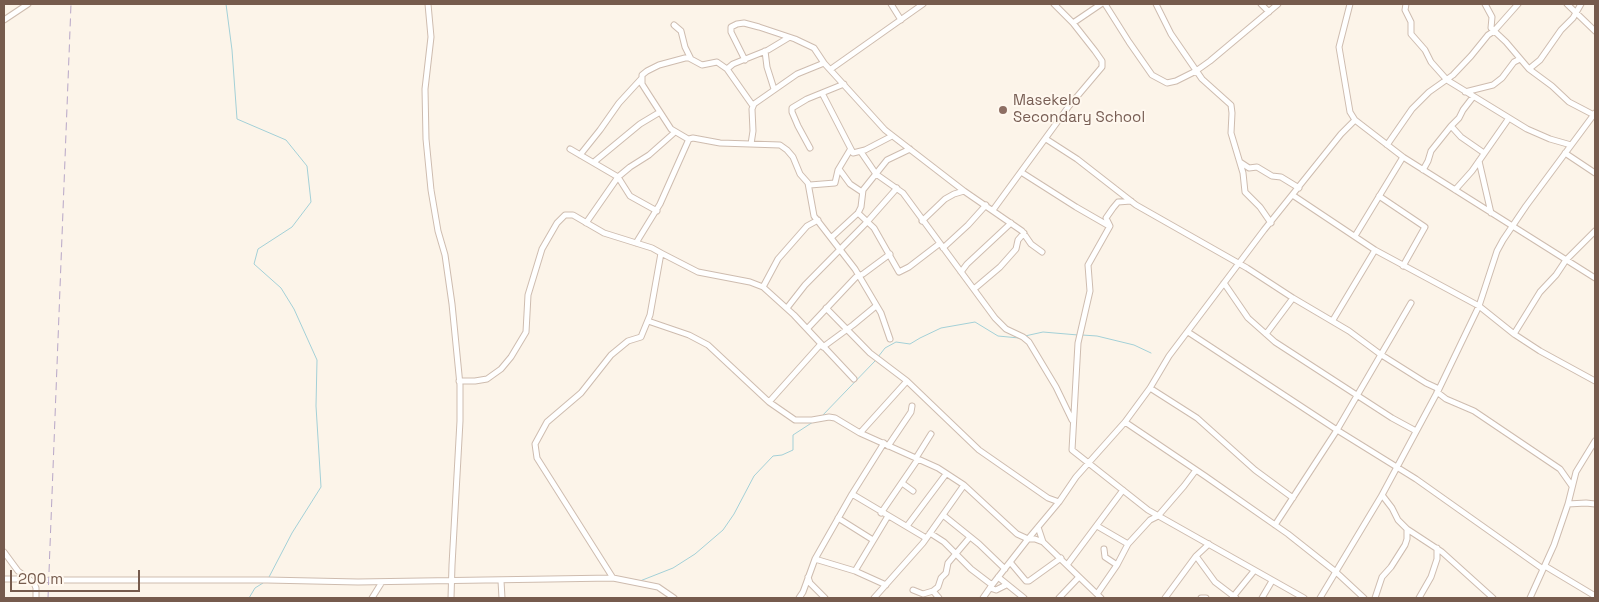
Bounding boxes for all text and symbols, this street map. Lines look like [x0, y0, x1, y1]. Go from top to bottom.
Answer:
place label: Masekelo Secondary School [1013, 92, 1145, 127]
marker: Masekelo Secondary School [997, 104, 1009, 116]
scale bar [12, 560, 142, 592]
text: 200 m [18, 569, 63, 588]

